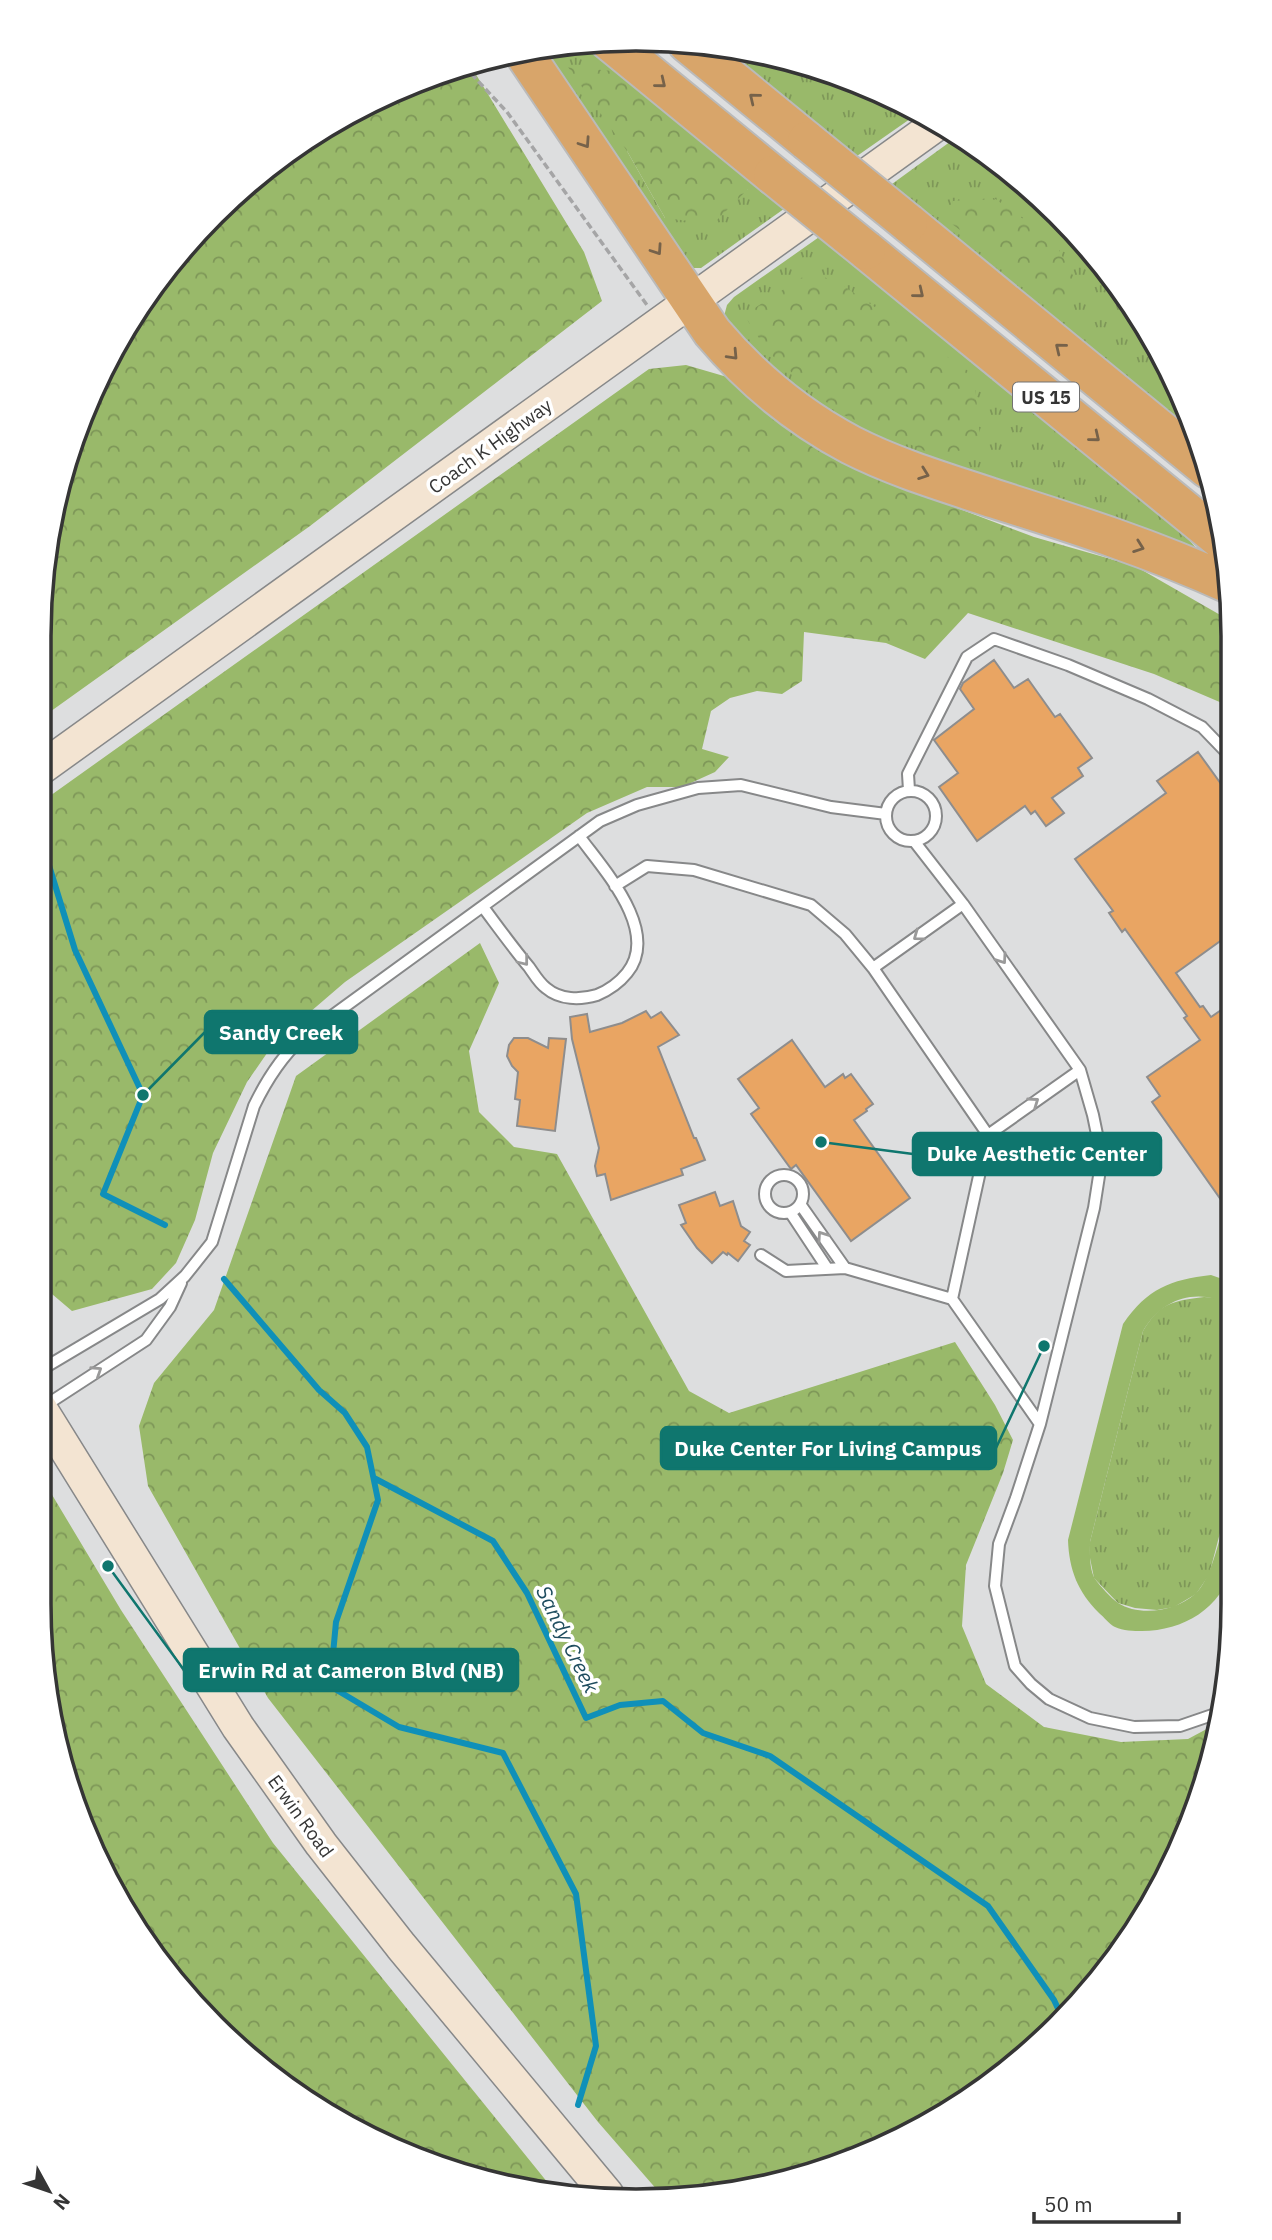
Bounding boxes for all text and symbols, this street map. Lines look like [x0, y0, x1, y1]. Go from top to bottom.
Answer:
one-way arrow [653, 75, 665, 88]
one-way arrow [750, 94, 763, 106]
one-way arrow [577, 135, 589, 148]
one-way arrow [649, 242, 662, 255]
one-way arrow [911, 285, 924, 297]
one-way arrow [1056, 343, 1068, 356]
one-way arrow [724, 347, 737, 360]
road number: US 15 [1013, 382, 1079, 412]
street label: Coach K Highway [424, 393, 557, 499]
one-way arrow [1087, 429, 1100, 441]
one-way arrow [917, 466, 929, 480]
one-way arrow [1133, 539, 1145, 553]
one-way arrow [913, 928, 926, 940]
one-way arrow [994, 951, 1006, 964]
one-way arrow [516, 954, 529, 966]
callout: Sandy Creek [205, 1011, 357, 1053]
text: Sandy Creek [219, 1018, 344, 1046]
one-way arrow [1026, 1098, 1039, 1110]
callout: Duke Aesthetic Center [913, 1133, 1161, 1175]
text: Duke Aesthetic Center [927, 1139, 1148, 1167]
one-way arrow [818, 1231, 830, 1244]
one-way arrow [90, 1366, 103, 1379]
callout: Duke Center For Living Campus [661, 1427, 996, 1469]
text: Duke Center For Living Campus [674, 1434, 982, 1462]
water label: Sandy Creek [530, 1581, 606, 1698]
callout: Erwin Rd at Cameron Blvd (NB) [184, 1649, 518, 1691]
text: Erwin Rd at Cameron Blvd (NB) [198, 1656, 504, 1684]
street label: Erwin Road [263, 1770, 339, 1862]
north arrow [14, 2156, 84, 2226]
scale bar [1034, 2180, 1179, 2224]
text: N [48, 2189, 76, 2215]
text: 50 m [1044, 2190, 1093, 2218]

